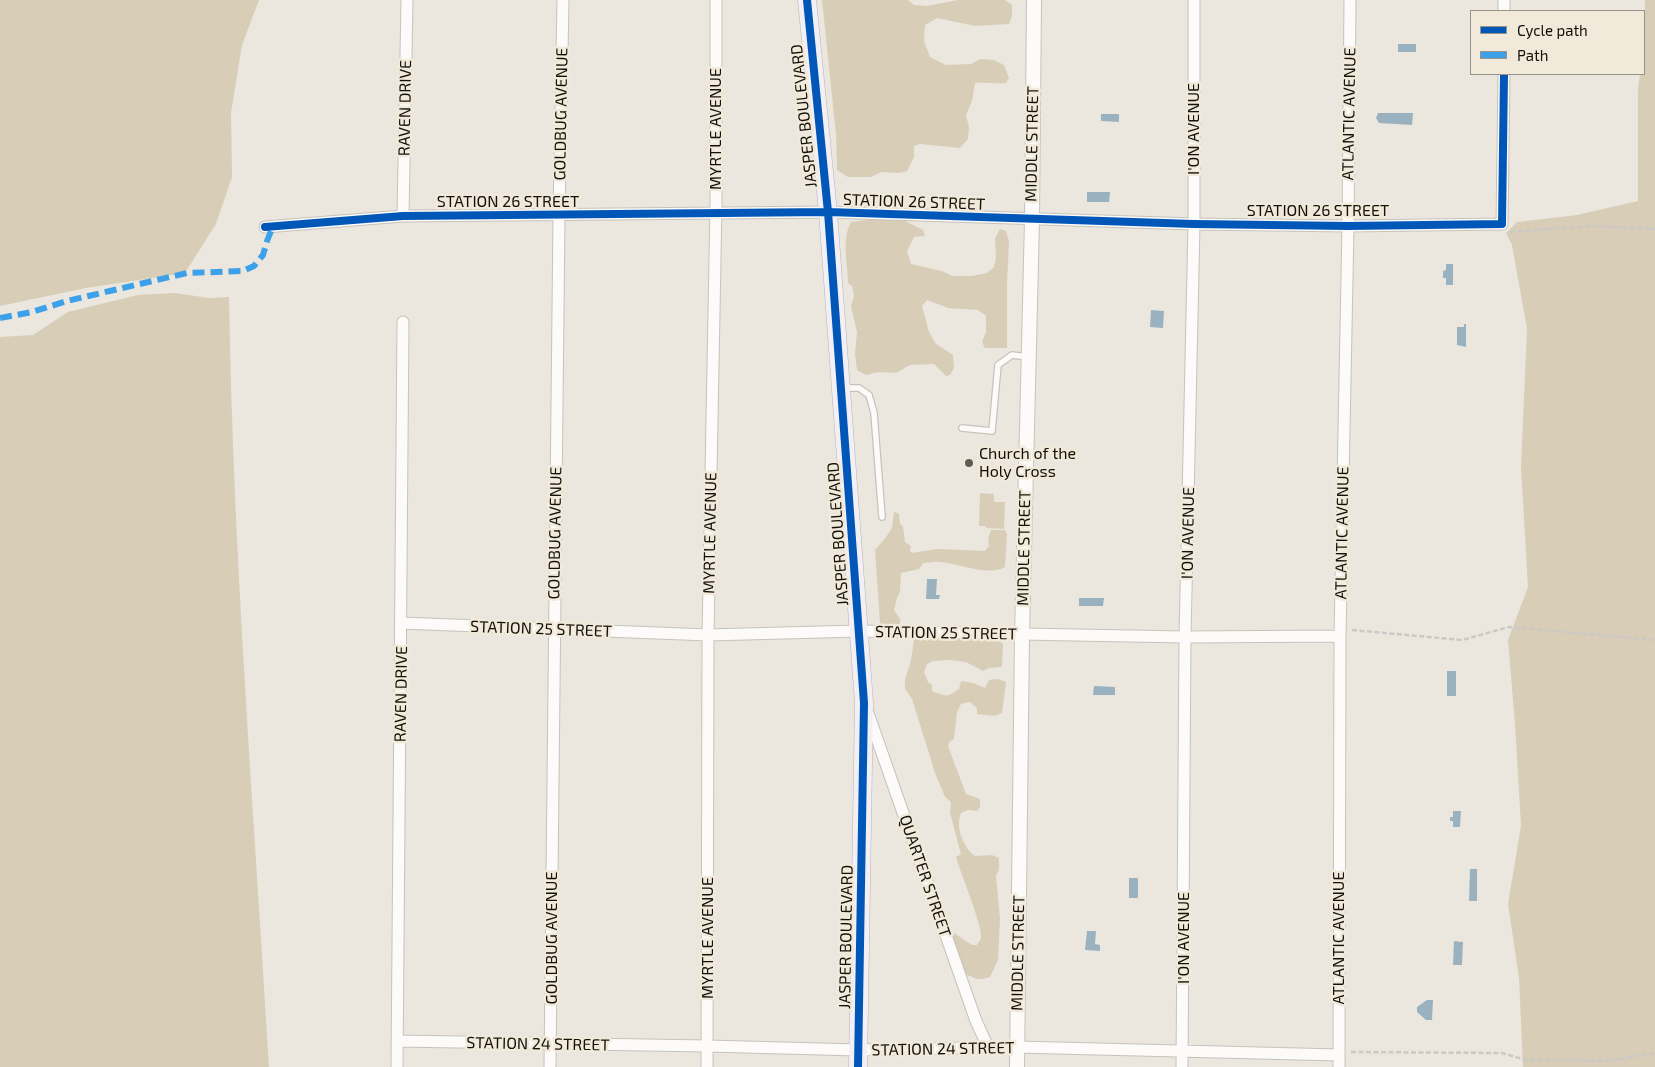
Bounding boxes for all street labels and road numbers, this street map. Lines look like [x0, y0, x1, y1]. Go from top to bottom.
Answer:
street label: JASPER BOULEVARD [787, 43, 821, 189]
street label: GOLDBUG AVENUE [550, 47, 572, 181]
street label: ATLANTIC AVENUE [1338, 47, 1360, 181]
street label: RAVEN DRIVE [395, 60, 415, 156]
street label: MYRTLE AVENUE [706, 68, 726, 190]
street label: I'ON AVENUE [1184, 83, 1204, 175]
street label: MIDDLE STREET [1021, 86, 1043, 202]
street label: STATION 26 STREET [842, 190, 986, 214]
street label: STATION 26 STREET [437, 192, 579, 212]
street label: STATION 26 STREET [1247, 201, 1389, 221]
street label: JASPER BOULEVARD [823, 461, 853, 607]
street label: GOLDBUG AVENUE [544, 466, 566, 600]
street label: ATLANTIC AVENUE [1331, 466, 1353, 600]
street label: MYRTLE AVENUE [699, 472, 721, 594]
street label: I'ON AVENUE [1178, 487, 1198, 579]
street label: MIDDLE STREET [1013, 490, 1035, 606]
street label: STATION 25 STREET [470, 617, 612, 641]
street label: STATION 25 STREET [875, 622, 1017, 644]
street label: RAVEN DRIVE [391, 646, 411, 742]
street label: QUARTER STREET [895, 812, 955, 940]
street label: JASPER BOULEVARD [835, 865, 857, 1009]
street label: GOLDBUG AVENUE [542, 872, 562, 1004]
street label: ATLANTIC AVENUE [1329, 872, 1349, 1004]
street label: MYRTLE AVENUE [698, 877, 718, 999]
street label: I'ON AVENUE [1174, 892, 1194, 984]
street label: MIDDLE STREET [1007, 895, 1029, 1011]
street label: STATION 24 STREET [466, 1033, 610, 1055]
street label: STATION 24 STREET [871, 1038, 1015, 1060]

